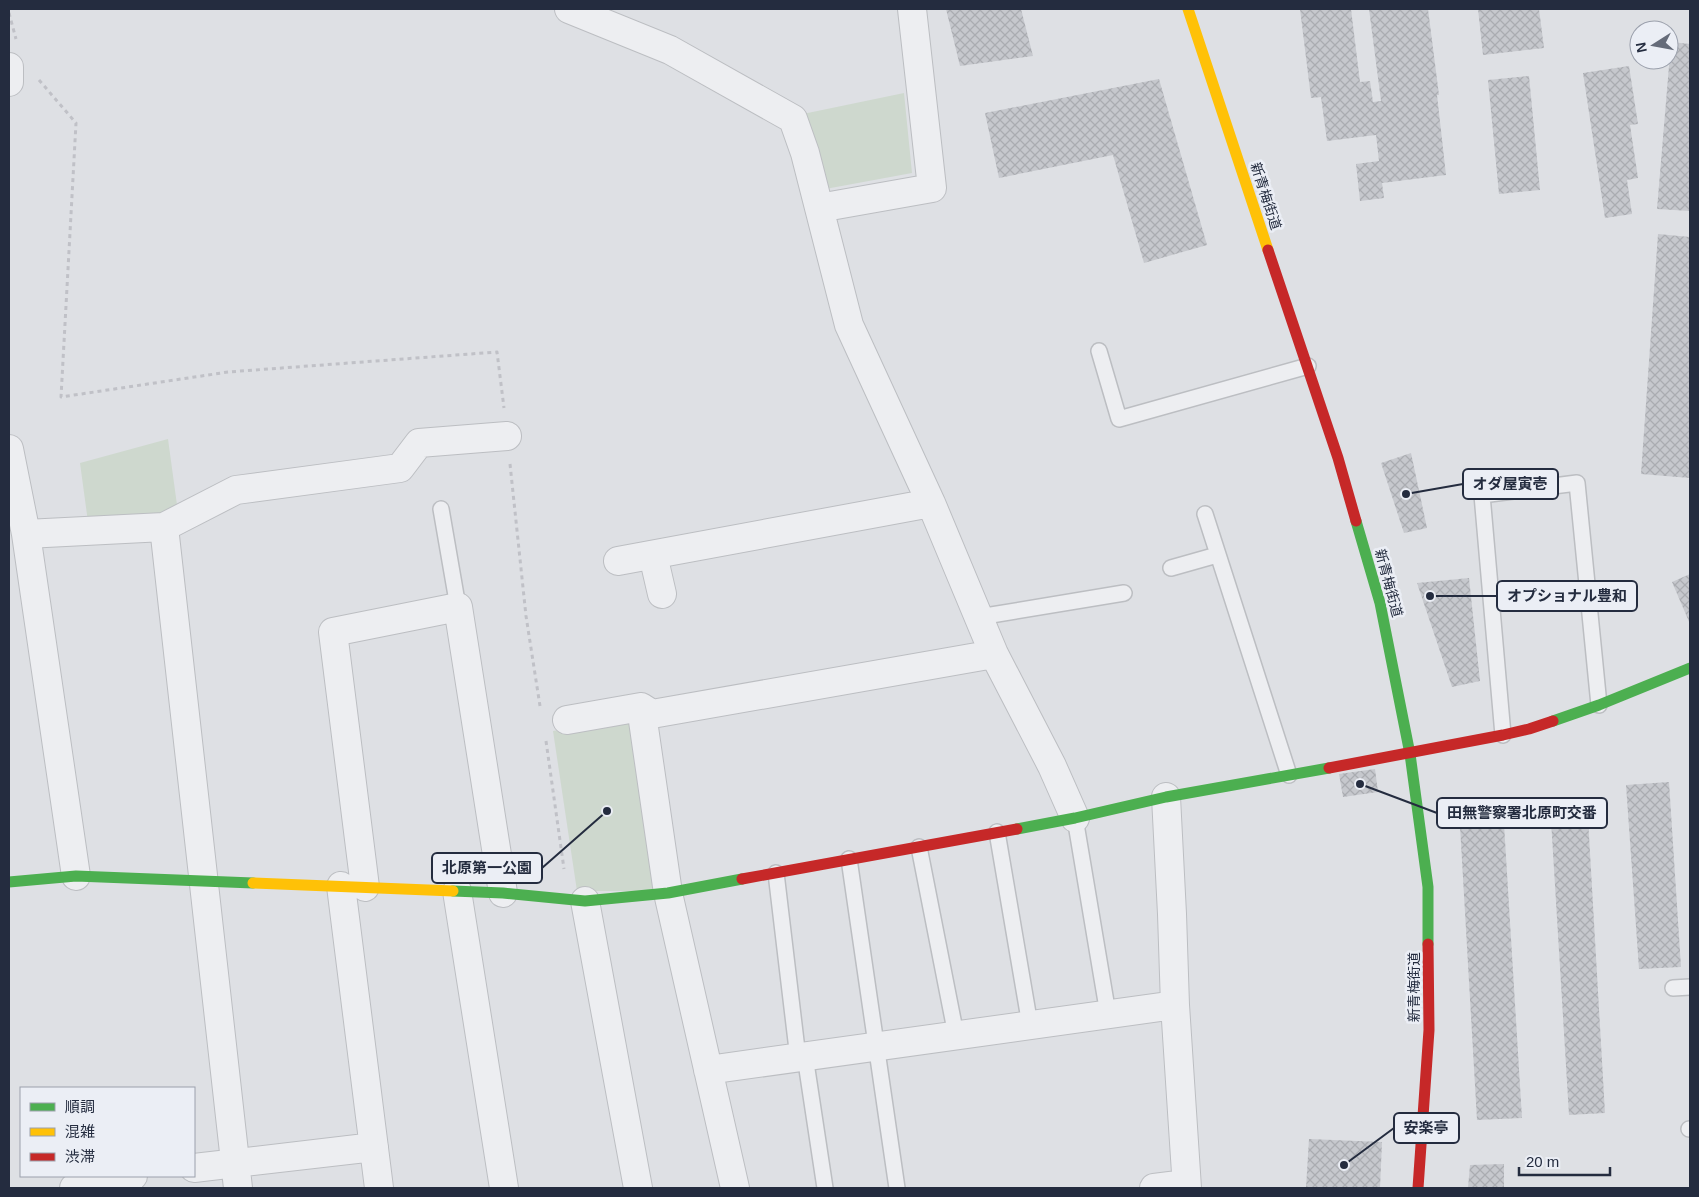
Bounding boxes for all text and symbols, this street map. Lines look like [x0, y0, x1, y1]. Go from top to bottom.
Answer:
north arrow [1629, 20, 1679, 70]
text: N [1632, 41, 1650, 54]
street label: 新青梅街道 [1248, 160, 1284, 232]
callout: オダ屋寅壱 [1463, 469, 1558, 499]
text: オダ屋寅壱 [1472, 475, 1548, 492]
street label: 新青梅街道 [1372, 547, 1406, 619]
callout: オプショナル豊和 [1497, 581, 1637, 611]
text: オプショナル豊和 [1507, 587, 1627, 604]
callout: 田無警察署北原町交番 [1437, 798, 1607, 828]
text: 田無警察署北原町交番 [1447, 804, 1597, 821]
callout: 北原第一公園 [432, 853, 542, 883]
text: 北原第一公園 [442, 859, 532, 876]
street label: 新青梅街道 [1406, 952, 1422, 1022]
legend [20, 1087, 195, 1177]
text: 順調 [65, 1098, 95, 1115]
callout: 安楽亭 [1394, 1113, 1459, 1143]
text: 安楽亭 [1403, 1119, 1449, 1136]
text: 混雑 [65, 1123, 95, 1140]
scale bar [1519, 1144, 1610, 1176]
text: 渋滞 [65, 1148, 95, 1165]
text: 20 m [1526, 1153, 1559, 1170]

